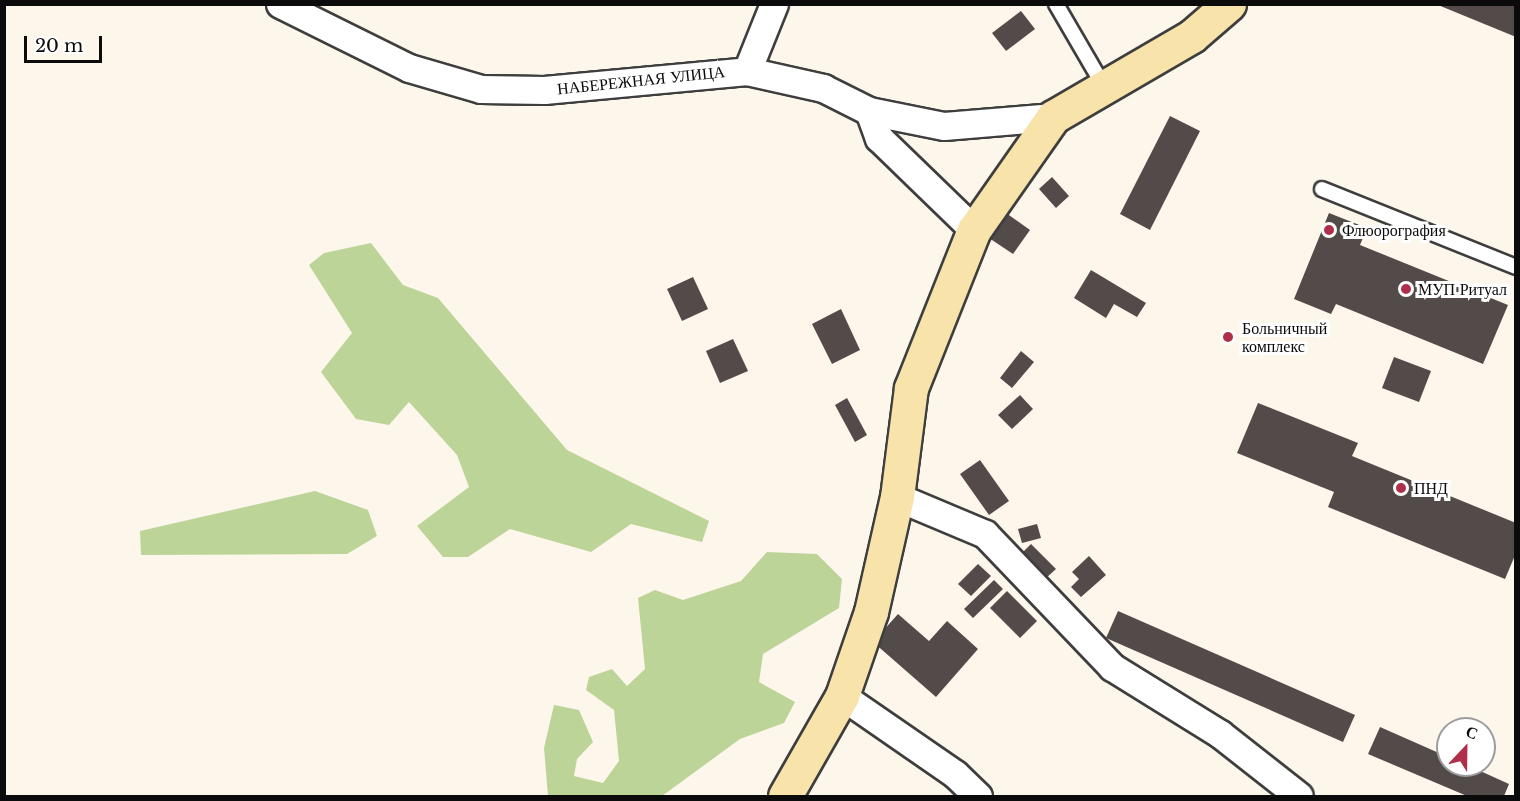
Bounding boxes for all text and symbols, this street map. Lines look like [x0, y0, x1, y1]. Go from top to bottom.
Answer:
scale bar [27, 24, 105, 62]
text: 20 m [35, 35, 83, 57]
street label: НАБЕРЕЖНАЯ УЛИЦА [556, 62, 726, 98]
place label: Флюорография [1342, 220, 1446, 240]
marker: Флюорография [1320, 221, 1338, 239]
place label: МУП Ритуал [1418, 279, 1507, 299]
marker: МУП Ритуал [1399, 282, 1413, 296]
place label: Больничный комплекс [1242, 318, 1327, 356]
marker: Больничный комплекс [1219, 328, 1237, 346]
place label: ПНД [1414, 478, 1448, 498]
marker: ПНД [1392, 479, 1410, 497]
north arrow [1436, 717, 1496, 777]
text: С [1463, 721, 1481, 744]

